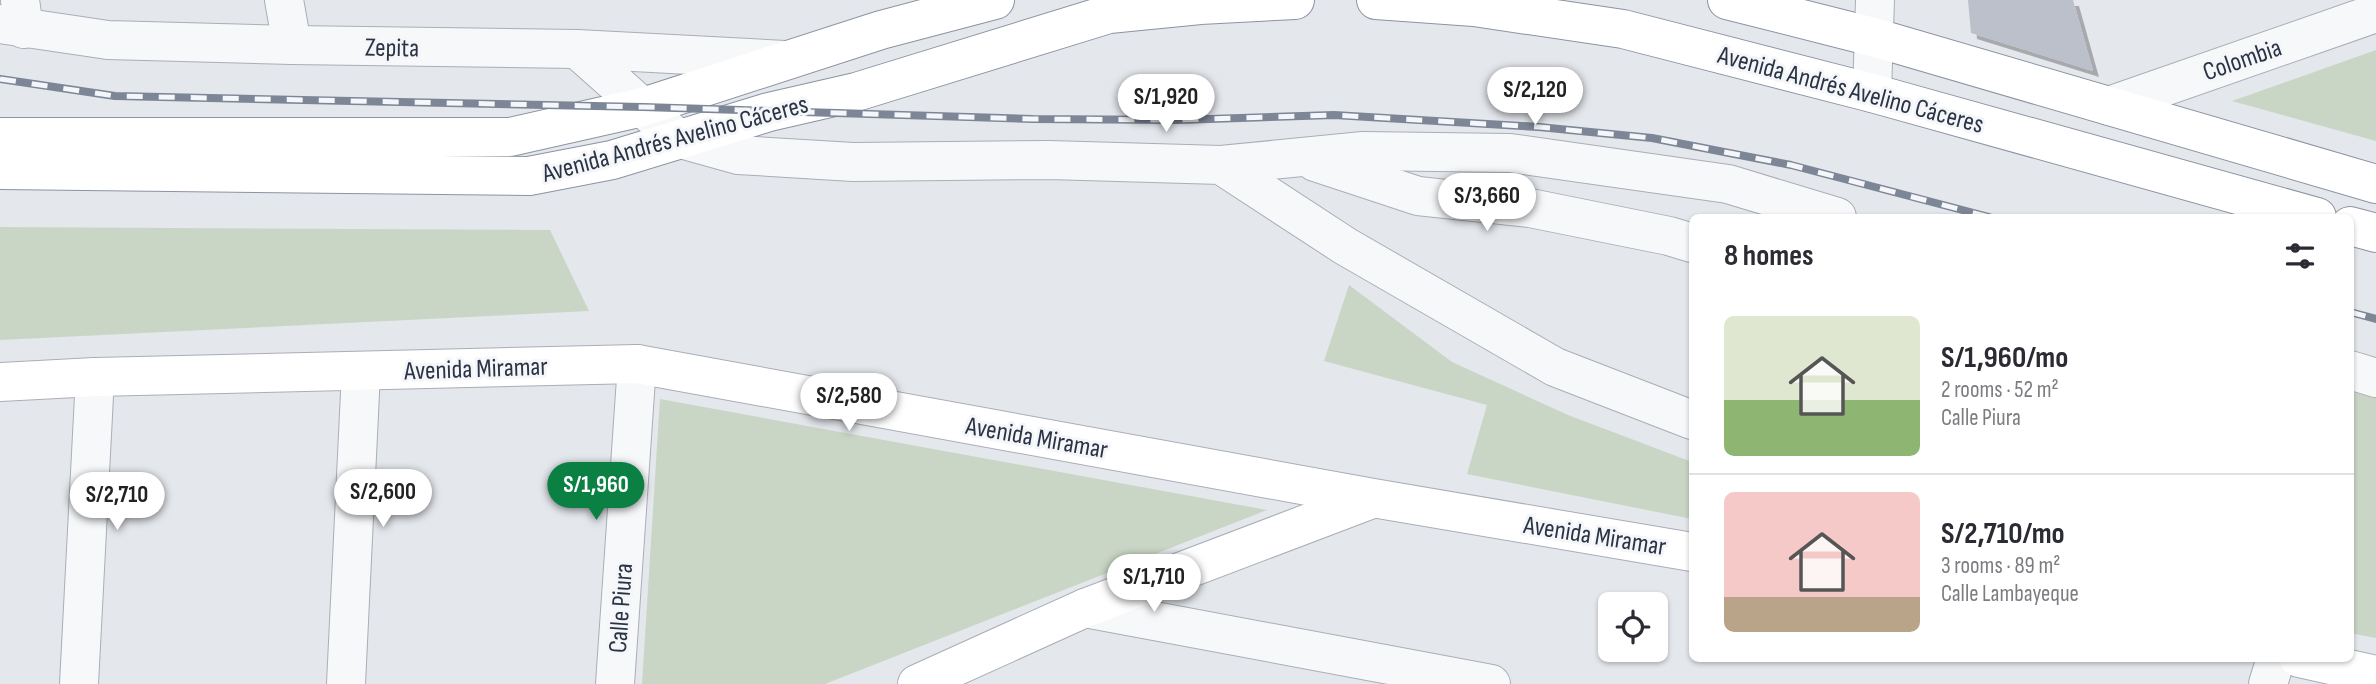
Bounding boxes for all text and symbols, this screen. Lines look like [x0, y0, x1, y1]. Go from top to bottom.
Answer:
street label: Zepita [365, 33, 419, 64]
street label: Colombia [2199, 33, 2286, 88]
street label: Avenida Andrés Avelino Cáceres [1713, 40, 1987, 141]
pin: S/2,120 [1470, 68, 1600, 127]
pin: S/1,920 [1101, 74, 1231, 134]
text: S/2,120 [1503, 76, 1567, 104]
text: S/1,920 [1134, 83, 1198, 111]
street label: Avenida Andrés Avelino Cáceres [538, 89, 812, 190]
pin: S/3,660 [1422, 174, 1552, 233]
text: S/3,660 [1454, 182, 1520, 210]
icon: filters [2281, 237, 2319, 275]
text: 8 homes [1724, 238, 1813, 274]
text: S/1,960/mo [1941, 340, 2068, 376]
icon: home [1780, 344, 1864, 428]
street label: Avenida Miramar [403, 351, 549, 388]
pin: S/2,580 [784, 374, 914, 433]
text: 2 rooms · 52 m² [1941, 376, 2059, 404]
text: S/2,580 [816, 382, 882, 410]
text: Calle Piura [1941, 404, 2021, 432]
street label: Avenida Miramar [962, 411, 1111, 466]
pin: S/1,960 [531, 462, 661, 522]
pin: S/2,600 [318, 470, 448, 529]
text: S/1,960 [563, 471, 629, 499]
pin: S/2,710 [52, 472, 182, 532]
text: S/2,600 [350, 478, 416, 506]
text: S/2,710 [86, 481, 148, 509]
street label: Avenida Miramar [1520, 510, 1669, 563]
text: S/2,710/mo [1941, 516, 2065, 552]
icon: home [1780, 520, 1864, 604]
text: 3 rooms · 89 m² [1941, 552, 2060, 580]
pin: S/1,710 [1089, 554, 1219, 614]
street label: Calle Piura [603, 562, 640, 654]
text: S/1,710 [1123, 563, 1185, 591]
text: Calle Lambayeque [1941, 580, 2079, 608]
map controls [1598, 592, 1668, 662]
button: locate [1598, 592, 1668, 662]

